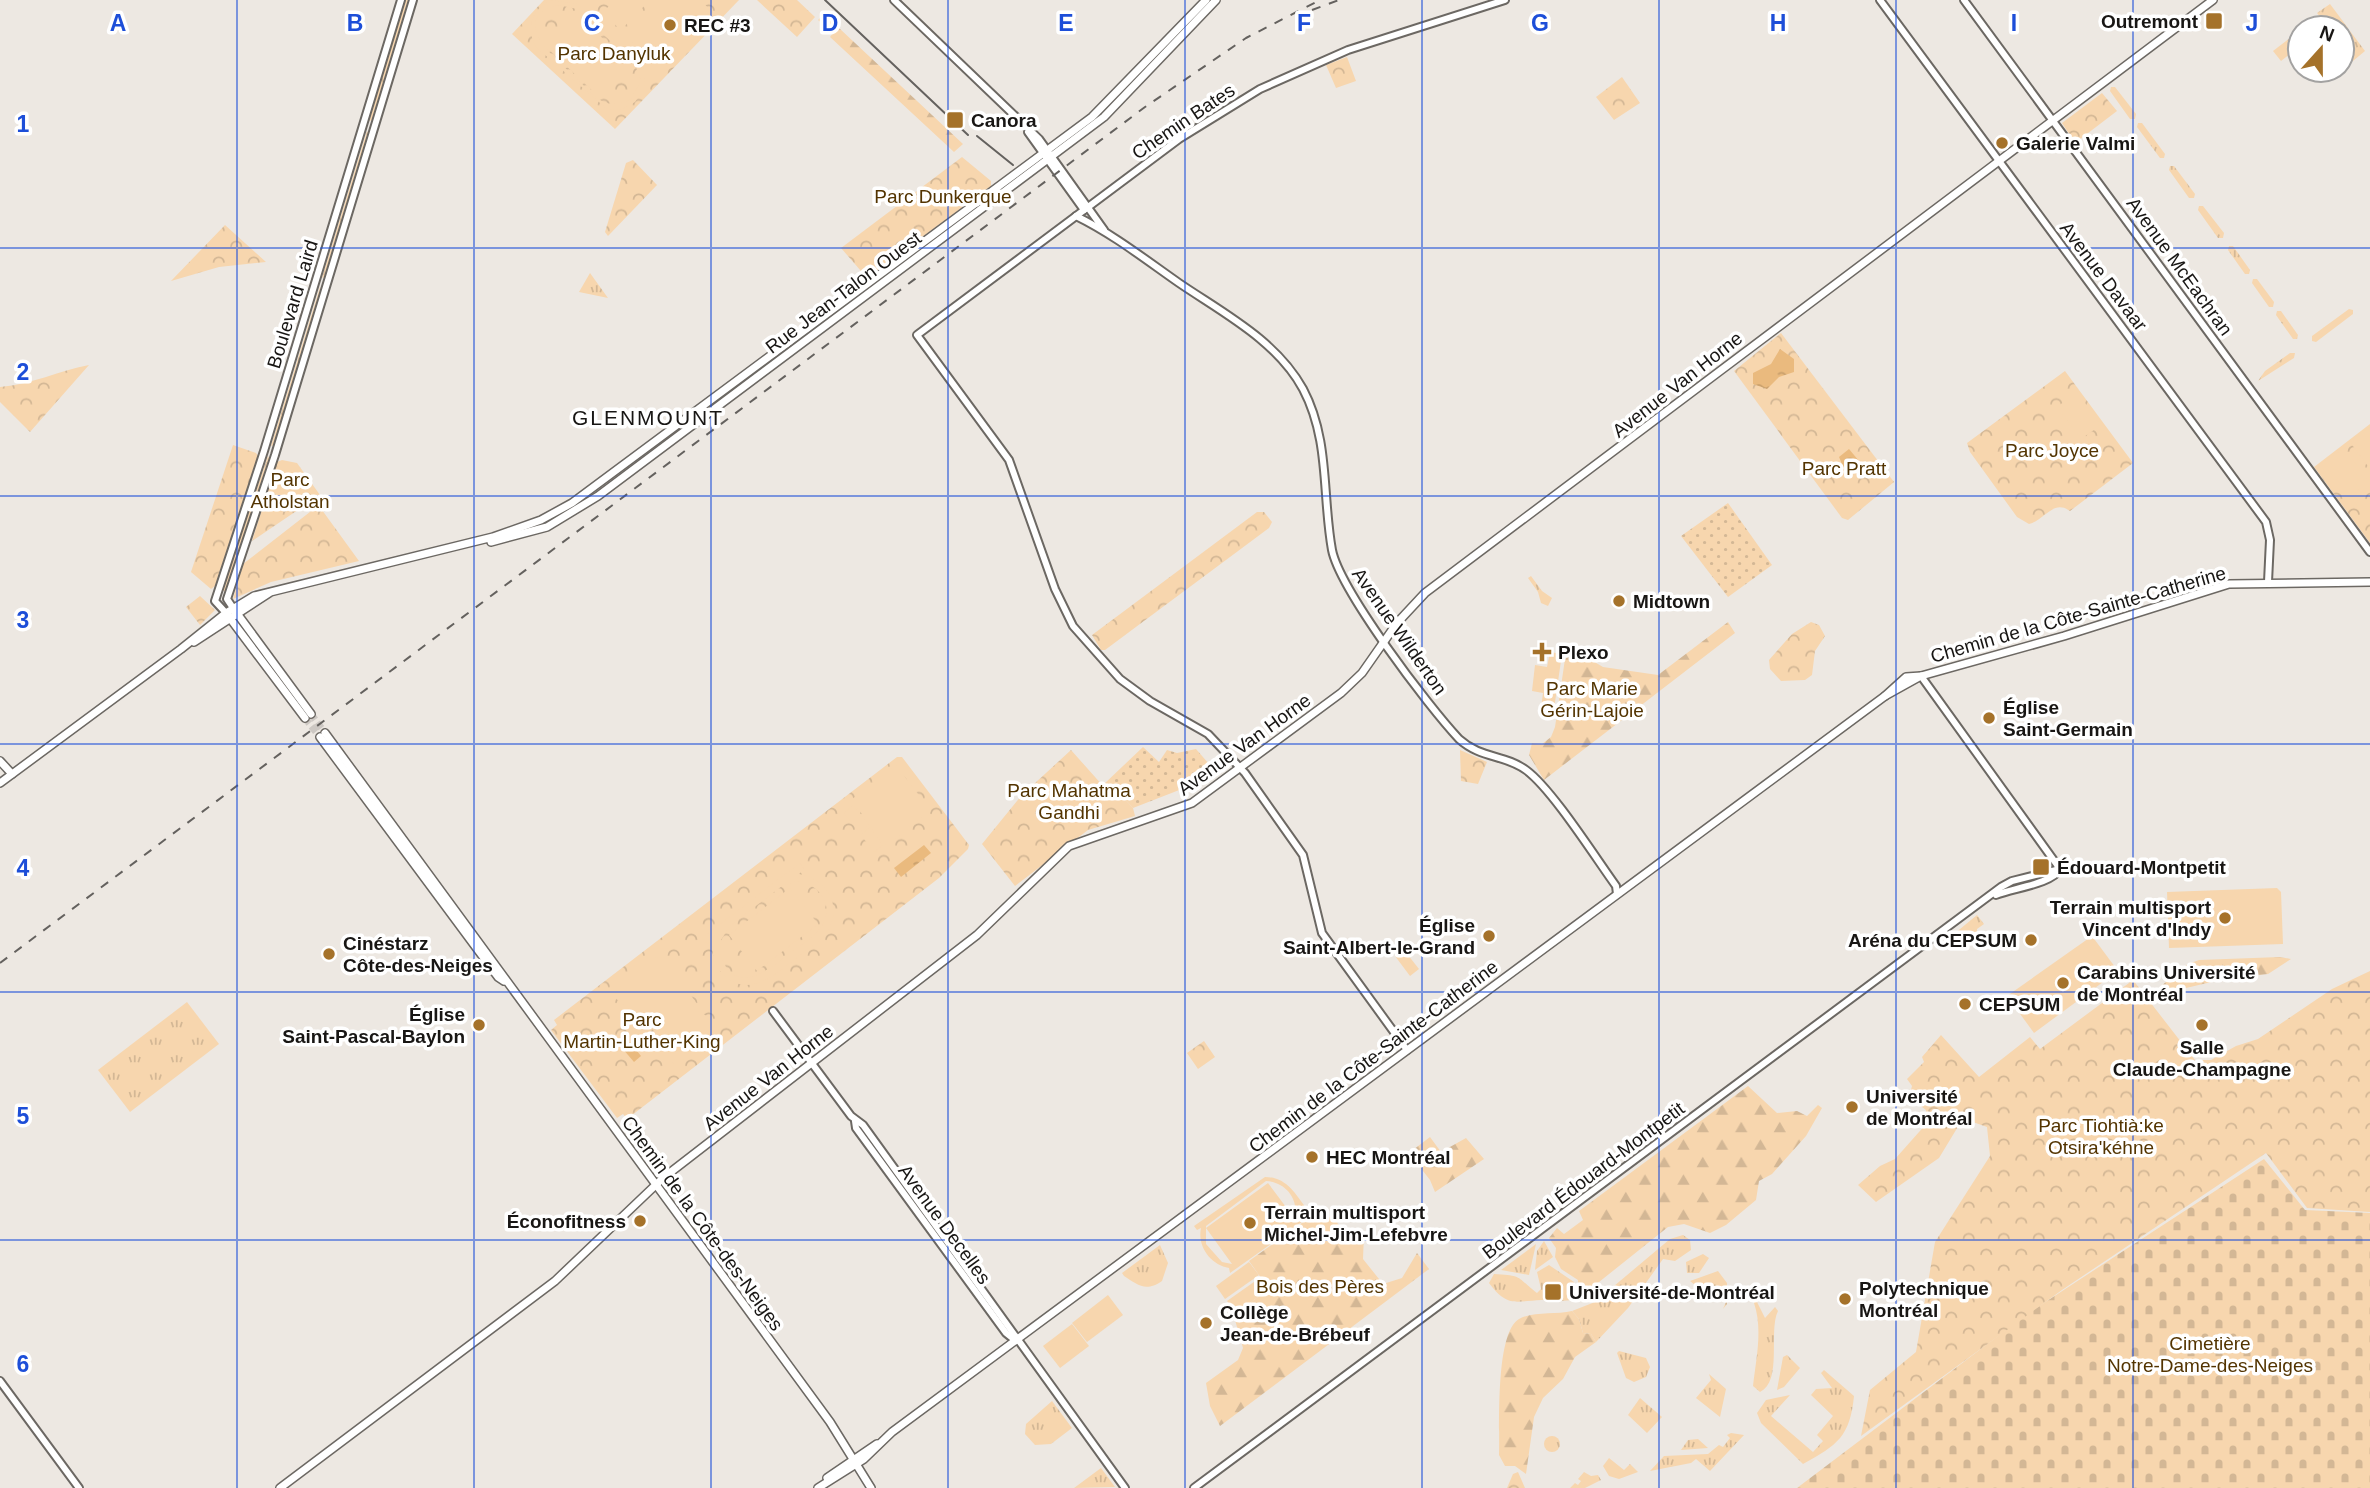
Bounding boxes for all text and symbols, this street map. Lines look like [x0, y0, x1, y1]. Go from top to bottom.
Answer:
text: A [110, 10, 126, 36]
text: B [347, 10, 363, 36]
text: C [584, 10, 600, 36]
text: D [822, 10, 838, 36]
text: E [1058, 10, 1074, 36]
text: F [1297, 10, 1311, 36]
text: G [1531, 10, 1549, 36]
text: H [1770, 10, 1786, 36]
text: I [2011, 10, 2017, 36]
text: J [2246, 10, 2258, 36]
place label: Outremont [2101, 11, 2199, 32]
marker: Outremont [2204, 11, 2224, 31]
north arrow [2286, 14, 2356, 84]
place label: REC #3 [684, 15, 751, 36]
marker: REC #3 [662, 17, 678, 33]
text: N [2317, 21, 2337, 46]
park label: Parc Danyluk [558, 43, 671, 64]
street label: Chemin Bates [1128, 79, 1239, 163]
marker: Canora [945, 110, 965, 130]
place label: Canora [971, 110, 1037, 131]
text: 1 [17, 111, 30, 137]
place label: Galerie Valmi [2016, 133, 2135, 154]
marker: Galerie Valmi [1994, 135, 2010, 151]
park label: Parc Dunkerque [874, 186, 1012, 207]
street label: Avenue McEachran [2122, 193, 2237, 339]
street label: Avenue Davaar [2056, 218, 2152, 335]
street label: Rue Jean-Talon Ouest [761, 227, 926, 358]
street label: Boulevard Laird [263, 237, 322, 371]
street label: Avenue Van Horne [1608, 327, 1746, 442]
text: 2 [17, 359, 29, 385]
district label: GLENMOUNT [572, 406, 724, 429]
park label: Parc Joyce [2005, 440, 2099, 461]
park label: Parc Pratt [1802, 458, 1887, 479]
park label: Parc Atholstan [250, 469, 330, 512]
street label: Chemin de la Côte-Sainte-Catherine [1928, 562, 2228, 667]
street label: Avenue Wilderton [1348, 564, 1451, 699]
place label: Midtown [1633, 591, 1710, 612]
marker: Midtown [1611, 593, 1627, 609]
text: 3 [17, 607, 29, 633]
marker: Plexo [1532, 642, 1552, 662]
place label: Plexo [1558, 642, 1609, 663]
park label: Parc Marie Gérin-Lajoie [1540, 678, 1644, 721]
street label: Avenue Van Horne [1174, 689, 1315, 800]
place label: Église Saint-Germain [2003, 697, 2133, 740]
marker: Église Saint-Germain [1981, 710, 1997, 726]
park label: Parc Mahatma Gandhi [1007, 780, 1131, 823]
text: 4 [17, 855, 30, 881]
marker: Édouard-Montpetit [2031, 857, 2051, 877]
place label: Édouard-Montpetit [2057, 857, 2227, 878]
place label: Terrain multisport Vincent d'Indy [2050, 897, 2212, 940]
marker: Terrain multisport Vincent d'Indy [2217, 910, 2233, 926]
place label: Église Saint-Albert-le-Grand [1283, 915, 1475, 958]
marker: Église Saint-Albert-le-Grand [1481, 928, 1497, 944]
place label: Aréna du CEPSUM [1848, 930, 2017, 951]
marker: Aréna du CEPSUM [2023, 932, 2039, 948]
place label: Cinéstarz Côte-des-Neiges [343, 933, 493, 976]
marker: Cinéstarz Côte-des-Neiges [321, 946, 337, 962]
street label: Chemin de la Côte-Sainte-Catherine [1245, 956, 1502, 1157]
place label: Carabins Université de Montréal [2077, 962, 2255, 1005]
marker: Carabins Université de Montréal [2055, 975, 2071, 991]
place label: CEPSUM [1979, 994, 2060, 1015]
marker: CEPSUM [1957, 996, 1973, 1012]
place label: Église Saint-Pascal-Baylon [282, 1004, 465, 1047]
park label: Parc Martin-Luther-King [563, 1009, 721, 1052]
marker: Église Saint-Pascal-Baylon [471, 1017, 487, 1033]
marker: Salle Claude-Champagne [2194, 1017, 2210, 1033]
street label: Avenue Van Horne [699, 1020, 837, 1135]
place label: Salle Claude-Champagne [2113, 1037, 2291, 1080]
place label: Université de Montréal [1866, 1086, 1973, 1129]
street label: Boulevard Édouard-Montpetit [1478, 1097, 1689, 1263]
marker: Université de Montréal [1844, 1099, 1860, 1115]
text: 5 [17, 1103, 30, 1129]
street label: Chemin de la Côte-des-Neiges [618, 1112, 787, 1335]
park label: Parc Tiohtià:ke Otsira'kéhne [2038, 1115, 2164, 1158]
place label: HEC Montréal [1326, 1147, 1451, 1168]
marker: HEC Montréal [1304, 1149, 1320, 1165]
street label: Avenue Decelles [894, 1161, 995, 1288]
place label: Terrain multisport Michel-Jim-Lefebvre [1264, 1202, 1448, 1245]
place label: Éconofitness [507, 1211, 626, 1232]
marker: Éconofitness [632, 1213, 648, 1229]
marker: Terrain multisport Michel-Jim-Lefebvre [1242, 1215, 1258, 1231]
park label: Bois des Pères [1256, 1276, 1384, 1297]
place label: Polytechnique Montréal [1859, 1278, 1989, 1321]
marker: Université-de-Montréal [1543, 1282, 1563, 1302]
place label: Université-de-Montréal [1569, 1282, 1775, 1303]
marker: Polytechnique Montréal [1837, 1291, 1853, 1307]
place label: Collège Jean-de-Brébeuf [1220, 1302, 1371, 1345]
marker: Collège Jean-de-Brébeuf [1198, 1315, 1214, 1331]
park label: Cimetière Notre-Dame-des-Neiges [2107, 1333, 2313, 1376]
text: 6 [17, 1351, 29, 1377]

